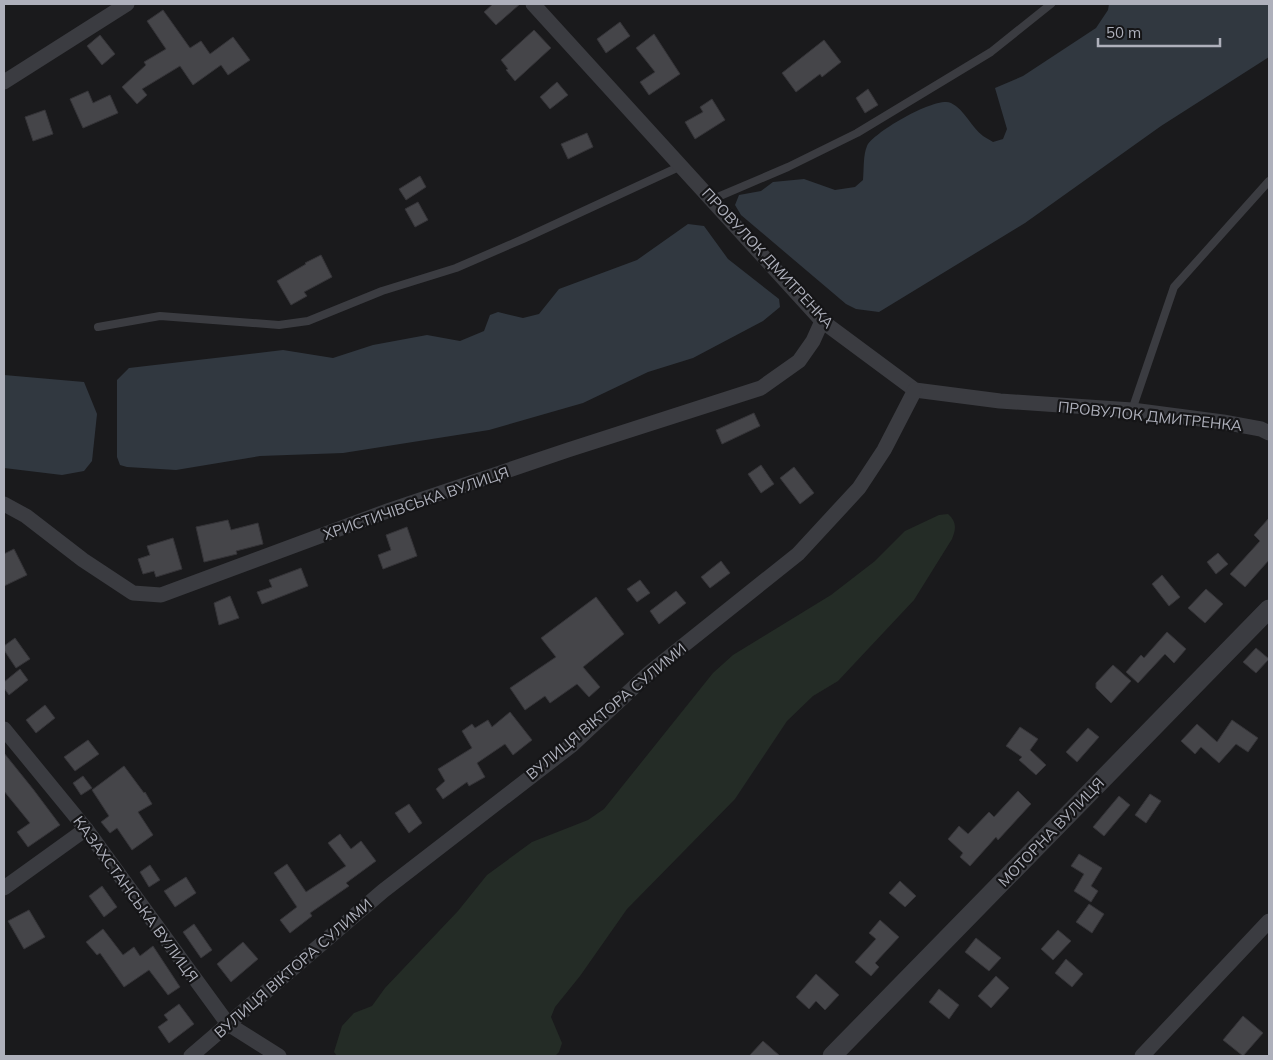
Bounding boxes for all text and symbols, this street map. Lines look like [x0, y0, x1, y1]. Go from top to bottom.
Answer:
scale bar [1098, 15, 1220, 47]
text: 50 m [1106, 23, 1141, 42]
street label: ПРОВУЛОК ДМИТРЕНКА [698, 184, 838, 332]
street label: ПРОВУЛОК ДМИТРЕНКА [1057, 397, 1243, 435]
street label: ХРИСТИЧІВСЬКА ВУЛИЦЯ [321, 462, 511, 544]
street label: ВУЛИЦЯ ВІКТОРА СУЛИМИ [522, 638, 690, 784]
street label: МОТОРНА ВУЛИЦЯ [994, 773, 1108, 891]
street label: КАЗАХСТАНСЬКА ВУЛИЦЯ [69, 812, 203, 986]
street label: ВУЛИЦЯ ВІКТОРА СУЛИМИ [210, 894, 376, 1042]

